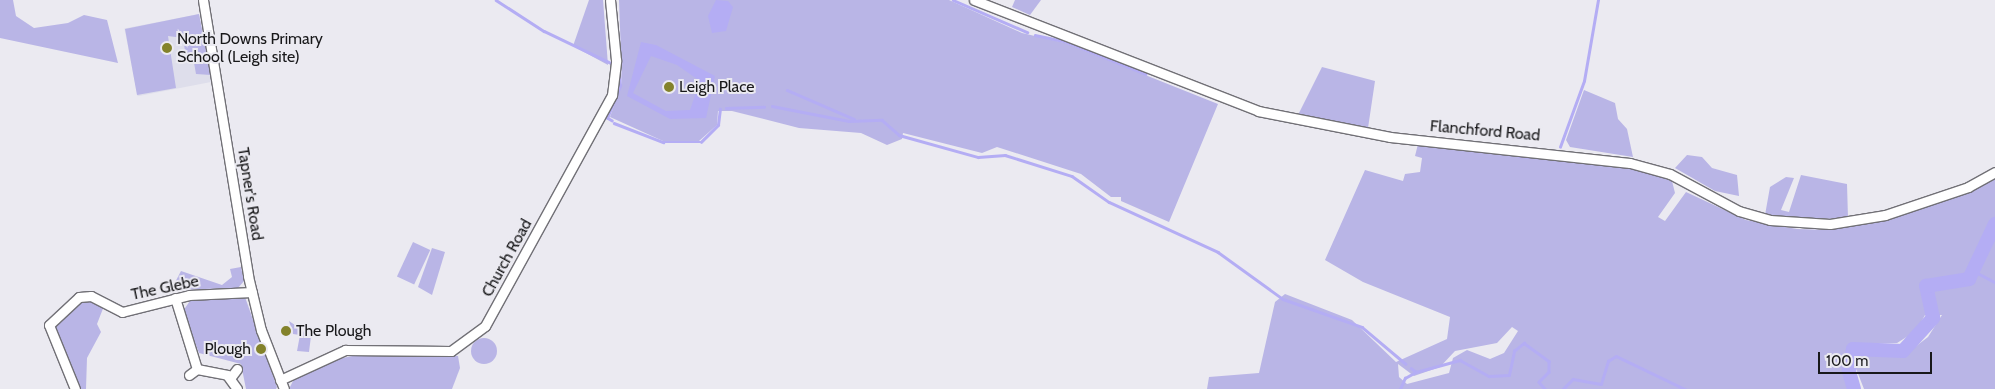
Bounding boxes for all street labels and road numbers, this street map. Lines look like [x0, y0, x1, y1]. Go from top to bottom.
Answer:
street label: Flanchford Road [1429, 117, 1541, 145]
street label: Tapner's Road [233, 146, 267, 242]
street label: Church Road [478, 216, 536, 300]
street label: The Glebe [129, 271, 201, 305]

